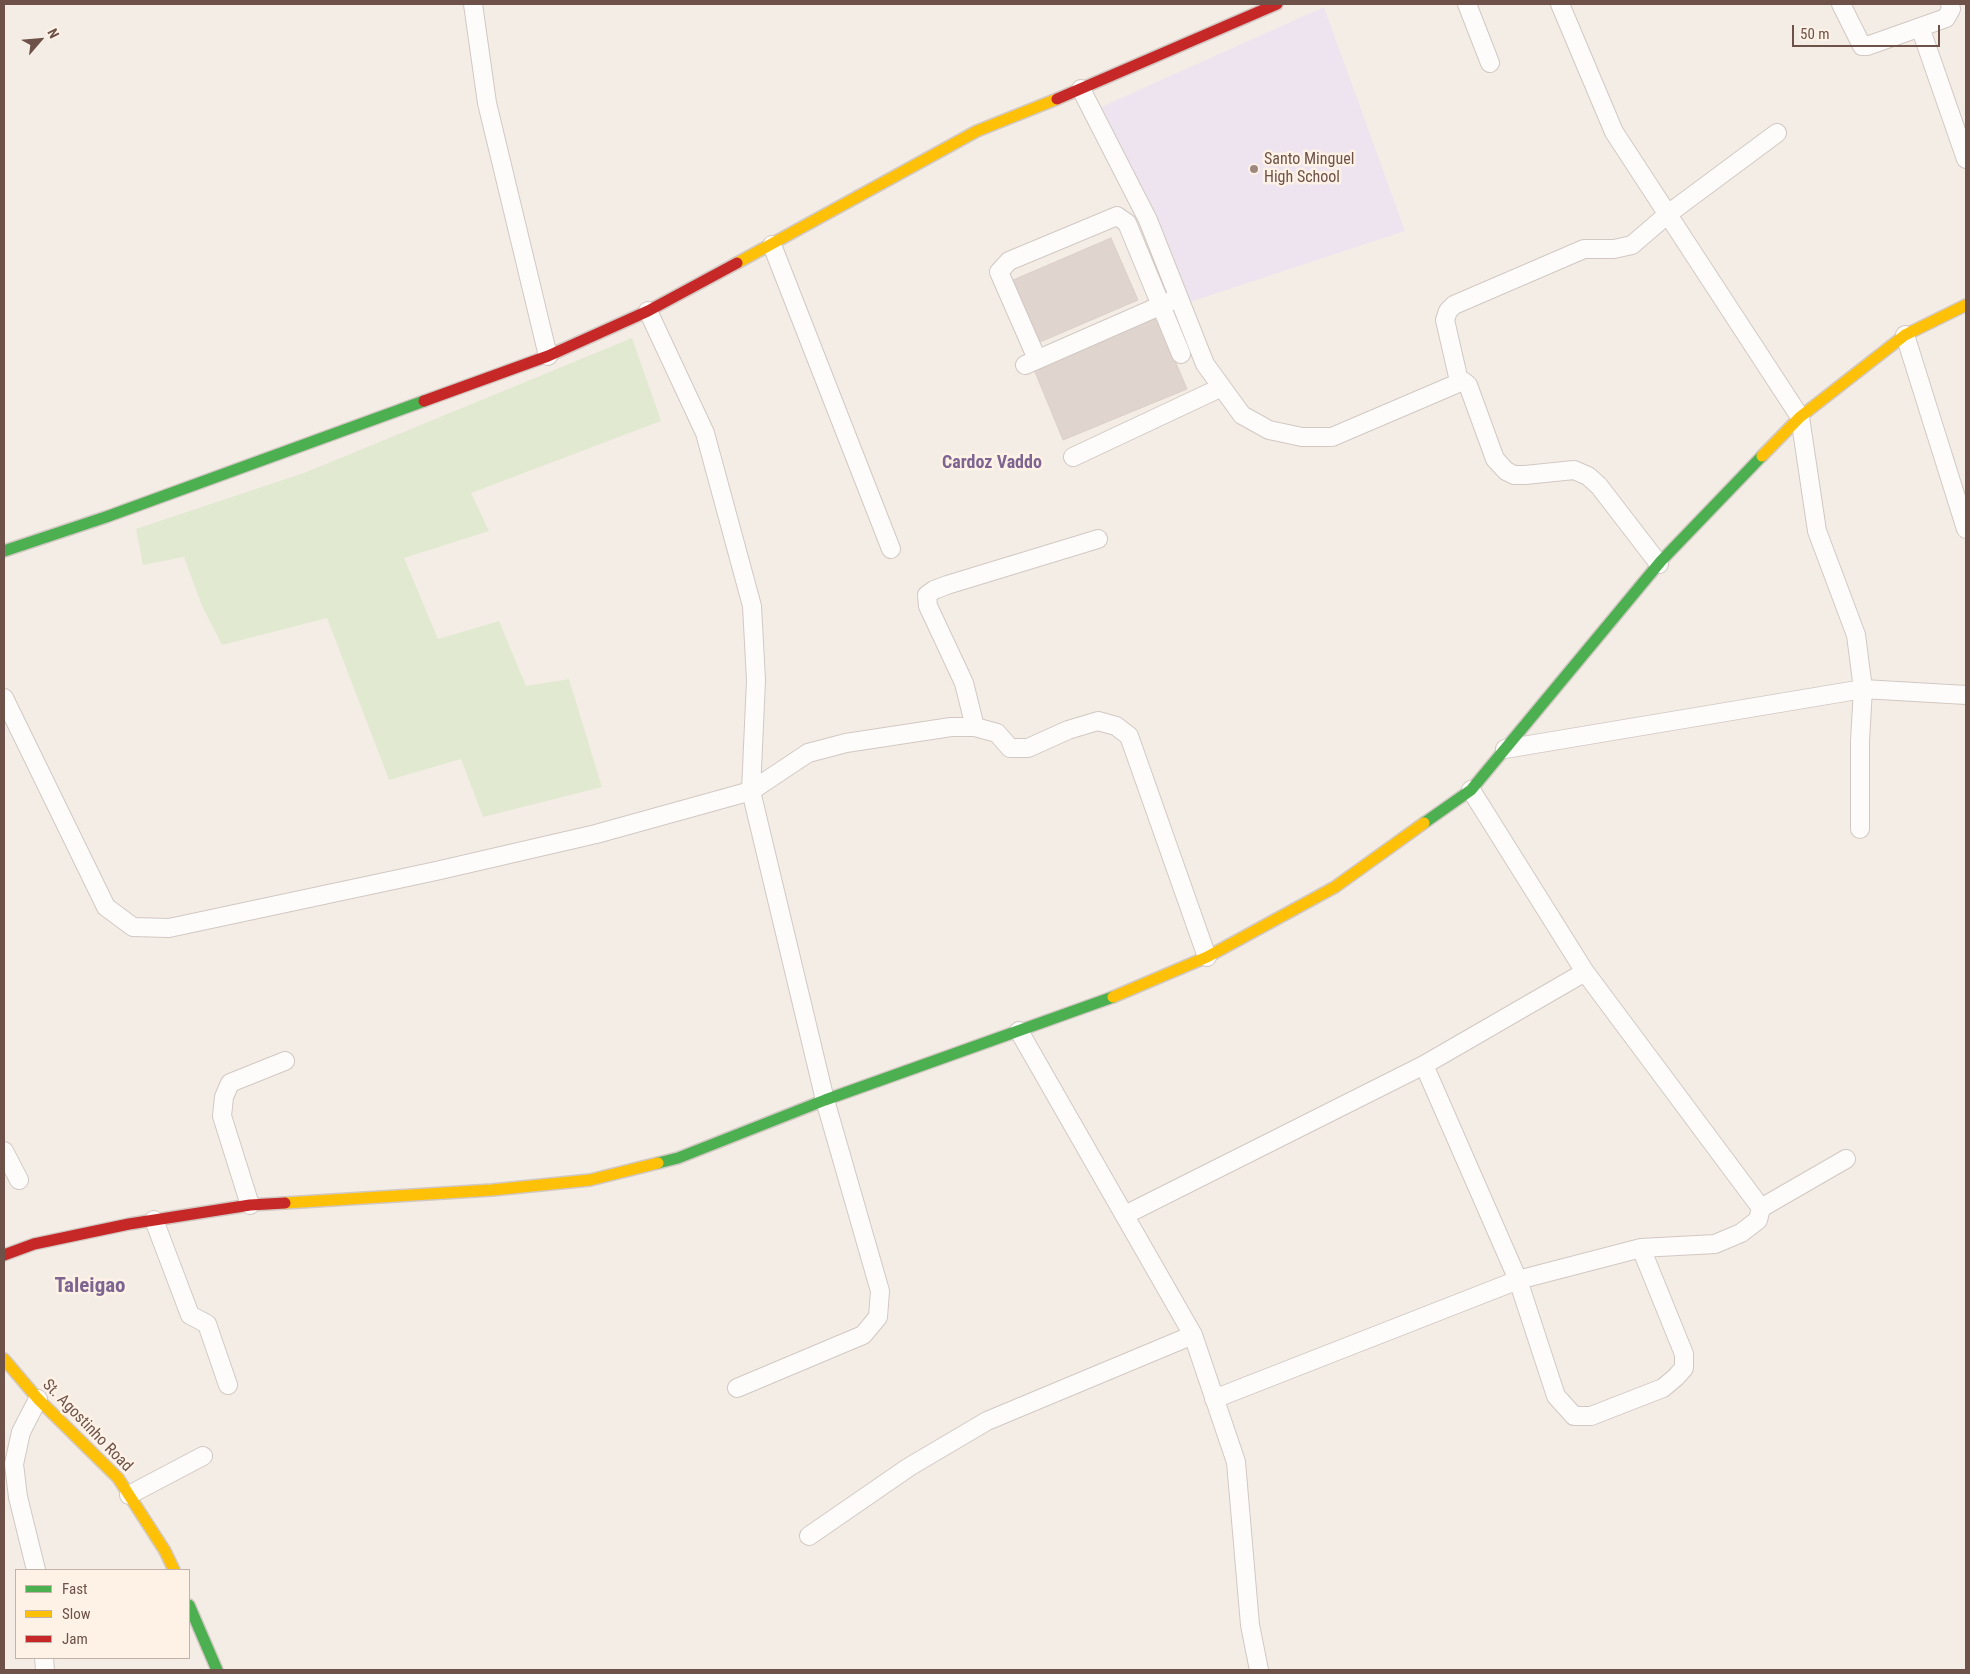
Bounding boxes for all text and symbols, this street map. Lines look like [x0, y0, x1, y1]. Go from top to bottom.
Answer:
north arrow [15, 15, 65, 65]
scale bar [1795, 15, 1942, 47]
text: 50 m [1800, 25, 1830, 43]
text: N [44, 26, 62, 41]
place label: Santo Minguel High School [1264, 150, 1354, 188]
marker: Santo Minguel High School [1248, 163, 1260, 175]
district label: Cardoz Vaddo [942, 452, 1042, 474]
district label: Taleigao [54, 1274, 126, 1300]
street label: St. Agostinho Road [38, 1376, 136, 1476]
legend [15, 1569, 190, 1659]
text: Fast [62, 1580, 87, 1598]
text: Slow [62, 1605, 91, 1623]
text: Jam [62, 1630, 88, 1648]

